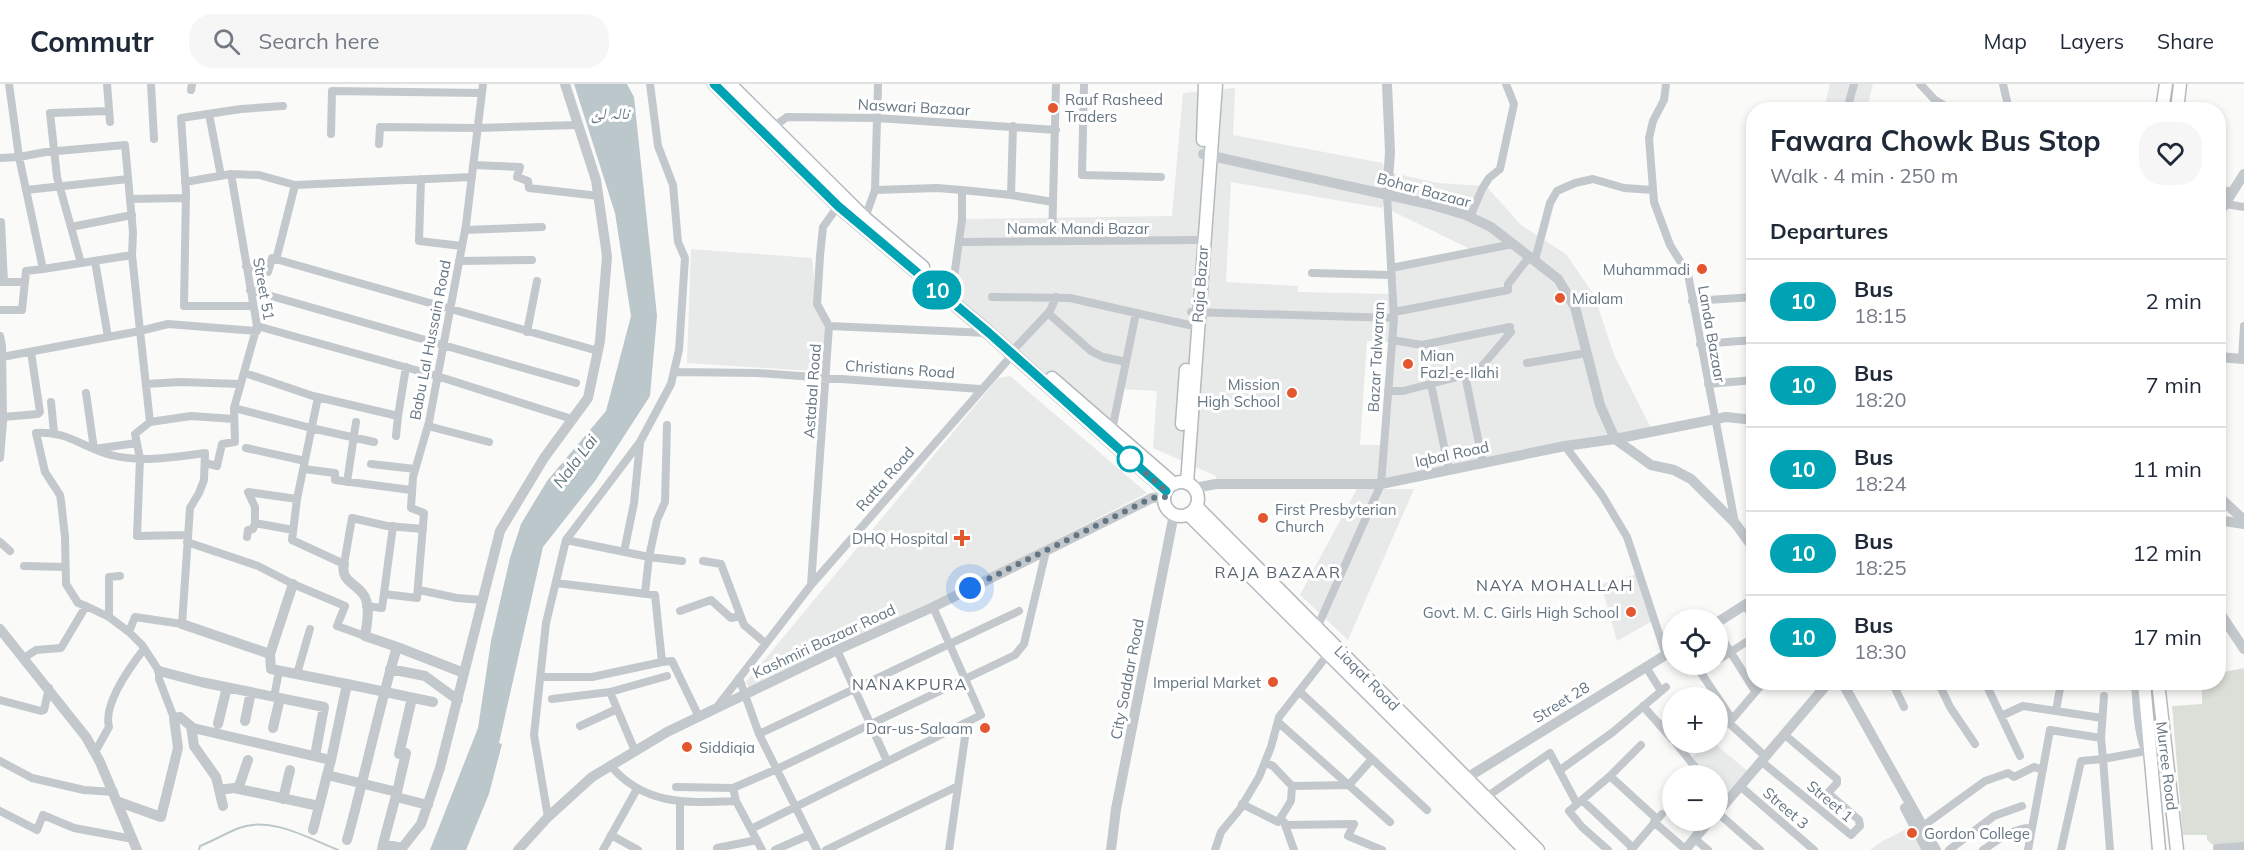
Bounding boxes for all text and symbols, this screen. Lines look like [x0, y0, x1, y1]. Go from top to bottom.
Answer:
search box [189, 14, 609, 68]
text: Commutr [30, 24, 153, 59]
icon: search [210, 25, 243, 58]
text: Search here [258, 27, 379, 55]
text: Map [1984, 28, 2027, 54]
text: Layers [2060, 28, 2124, 54]
text: Share [2157, 28, 2214, 54]
place label: Rauf Rasheed Traders [1065, 90, 1163, 126]
street label: Naswari Bazaar [857, 95, 971, 119]
marker: Rauf Rasheed Traders [1046, 101, 1060, 115]
water label: نالہ لئ [591, 103, 632, 124]
button: heart [2139, 122, 2202, 185]
text: Fawara Chowk Bus Stop [1770, 123, 2101, 158]
text: Walk · 4 min · 250 m [1770, 163, 1958, 188]
street label: Bohar Bazaar [1375, 168, 1473, 212]
text: Departures [1770, 217, 1888, 245]
street label: Namak Mandi Bazar [1007, 219, 1150, 238]
street label: Raja Bazar [1188, 244, 1212, 323]
street label: Street 51 [249, 256, 279, 322]
street label: Babu Lal Hussain Road [405, 258, 455, 422]
place label: Muhammadi [1603, 260, 1690, 279]
marker: Muhammadi [1695, 262, 1709, 276]
line badge: 10 [910, 270, 964, 310]
text: Bus [1854, 275, 1893, 303]
text: 10 [924, 277, 950, 303]
street label: Landa Bazaar [1694, 284, 1730, 385]
text: 2 min [2146, 287, 2202, 315]
text: 10 [1790, 288, 1816, 314]
place label: Mialam [1572, 289, 1623, 308]
marker: Mialam [1553, 291, 1567, 305]
street label: Bazar Talwaran [1364, 301, 1388, 413]
text: 18:15 [1854, 303, 1907, 328]
street label: Astabal Road [799, 343, 825, 439]
place label: Mian Fazl-e-Ilahi [1420, 346, 1499, 382]
street label: Christians Road [844, 356, 956, 382]
marker: Mian Fazl-e-Ilahi [1401, 357, 1415, 371]
text: Bus [1854, 359, 1893, 387]
text: 7 min [2146, 371, 2202, 399]
text: 10 [1790, 372, 1816, 398]
place label: Mission High School [1197, 375, 1280, 411]
marker: Mission High School [1285, 386, 1299, 400]
text: 18:20 [1854, 387, 1907, 412]
water label: Nala Lai [549, 430, 602, 491]
street label: Iqbal Road [1413, 437, 1491, 471]
street label: Ratta Road [852, 443, 918, 515]
text: Bus [1854, 443, 1893, 471]
unlabelled marker [1117, 446, 1143, 472]
text: 11 min [2132, 455, 2202, 483]
text: 10 [1790, 456, 1816, 482]
text: 18:24 [1854, 471, 1907, 496]
place label: First Presbyterian Church [1275, 500, 1397, 536]
marker: First Presbyterian Church [1256, 511, 1270, 525]
text: Bus [1854, 527, 1893, 555]
place label: DHQ Hospital [852, 529, 948, 548]
marker: DHQ Hospital [953, 529, 971, 547]
text: 12 min [2132, 539, 2202, 567]
text: 10 [1790, 540, 1816, 566]
text: 18:25 [1854, 555, 1907, 580]
district label: RAJA BAZAAR [1215, 562, 1342, 582]
your location [955, 573, 985, 603]
district label: NAYA MOHALLAH [1476, 575, 1634, 595]
street label: Kashmiri Bazaar Road [750, 600, 898, 682]
place label: Govt. M. C. Girls High School [1423, 603, 1619, 622]
marker: Govt. M. C. Girls High School [1624, 605, 1638, 619]
map controls [1662, 609, 1728, 831]
button: locate [1662, 609, 1728, 675]
text: Bus [1854, 611, 1893, 639]
street label: City Saddar Road [1106, 617, 1148, 741]
text: 17 min [2132, 623, 2202, 651]
text: 10 [1790, 624, 1816, 650]
text: 18:30 [1854, 639, 1907, 664]
street label: Liaqat Road [1330, 641, 1404, 715]
place label: Imperial Market [1153, 673, 1261, 692]
district label: NANAKPURA [852, 674, 968, 694]
marker: Imperial Market [1266, 675, 1280, 689]
street label: Street 28 [1529, 677, 1593, 727]
button: + [1662, 687, 1728, 753]
place label: Dar-us-Salaam [866, 719, 973, 738]
marker: Dar-us-Salaam [978, 721, 992, 735]
street label: Murree Road [2152, 721, 2182, 811]
place label: Siddiqia [699, 738, 755, 757]
marker: Siddiqia [680, 740, 694, 754]
button: − [1662, 765, 1728, 831]
street label: Street 1 [1803, 776, 1857, 826]
street label: Street 3 [1759, 783, 1813, 833]
place label: Gordon College [1924, 824, 2030, 843]
marker: Gordon College [1905, 826, 1919, 840]

